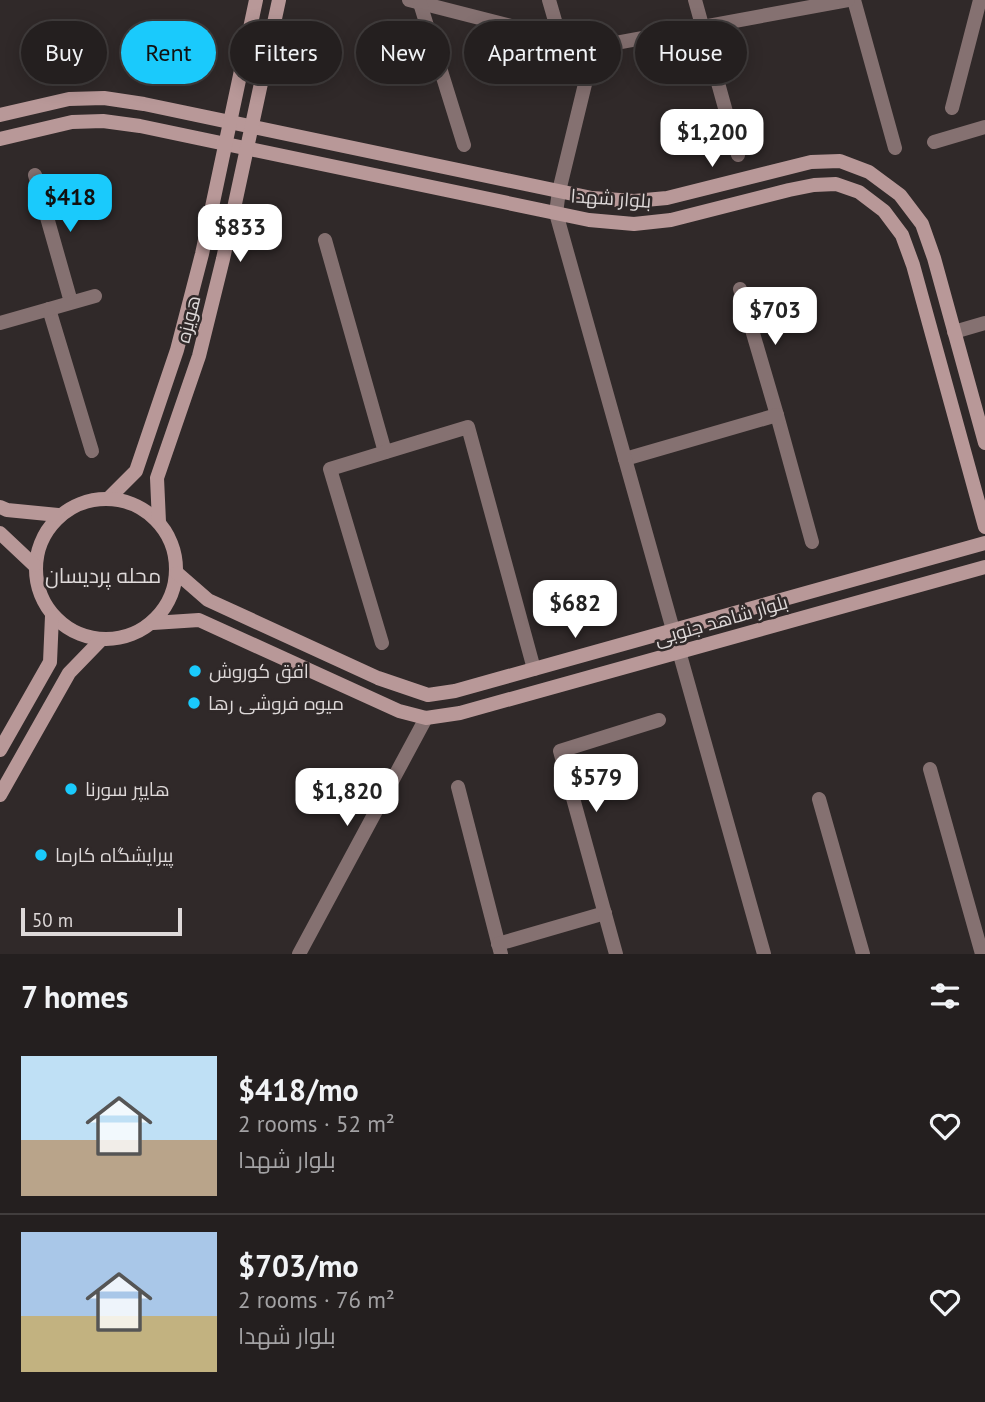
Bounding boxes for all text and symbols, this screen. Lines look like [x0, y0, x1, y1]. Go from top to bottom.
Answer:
chip: Buy [21, 21, 107, 84]
chip: Rent [121, 21, 216, 84]
chip: Filters [230, 21, 342, 84]
chip: New [356, 21, 450, 84]
chip: Apartment [464, 21, 621, 84]
chip: House [635, 21, 747, 84]
pin: $1,200 [655, 110, 769, 169]
text: $1,200 [676, 117, 748, 146]
pin: $418 [29, 174, 111, 234]
text: $418 [44, 182, 96, 211]
street label: بلوار شهدا [570, 183, 652, 213]
pin: $833 [199, 204, 281, 264]
text: $833 [214, 212, 266, 241]
pin: $703 [734, 288, 816, 347]
street label: هویزه [171, 293, 205, 345]
text: $703 [749, 295, 801, 324]
district label: محله پردیسان [45, 562, 161, 590]
pin: $682 [534, 580, 616, 640]
text: $682 [549, 588, 601, 617]
street label: بلوار شاهد جنوبی [651, 589, 791, 651]
place label: افق کوروش [209, 659, 309, 684]
marker: افق کوروش [187, 663, 203, 679]
place label: میوه فروشی رها [208, 691, 344, 715]
marker: میوه فروشی رها [186, 695, 202, 711]
pin: $579 [555, 754, 637, 814]
text: $579 [570, 762, 622, 791]
pin: $1,820 [290, 768, 404, 828]
text: $1,820 [311, 776, 383, 805]
place label: هایپر سورنا [85, 777, 170, 802]
marker: هایپر سورنا [63, 781, 79, 797]
place label: پیرایشگاه کارما [55, 843, 173, 868]
marker: پیرایشگاه کارما [33, 847, 49, 863]
scale bar [21, 905, 182, 937]
text: 50 m [32, 908, 73, 932]
text: 7 homes [21, 977, 129, 1016]
icon: filters [926, 977, 964, 1015]
text: $418/mo [238, 1070, 359, 1109]
icon: home [77, 1084, 161, 1168]
icon: heart [926, 1107, 964, 1145]
text: 2 rooms · 52 m² [238, 1109, 395, 1138]
text: بلوار شهدا [238, 1145, 336, 1174]
text: $703/mo [238, 1246, 359, 1285]
icon: home [77, 1260, 161, 1344]
icon: heart [926, 1283, 964, 1321]
text: 2 rooms · 76 m² [238, 1285, 395, 1314]
text: بلوار شهدا [238, 1321, 336, 1350]

